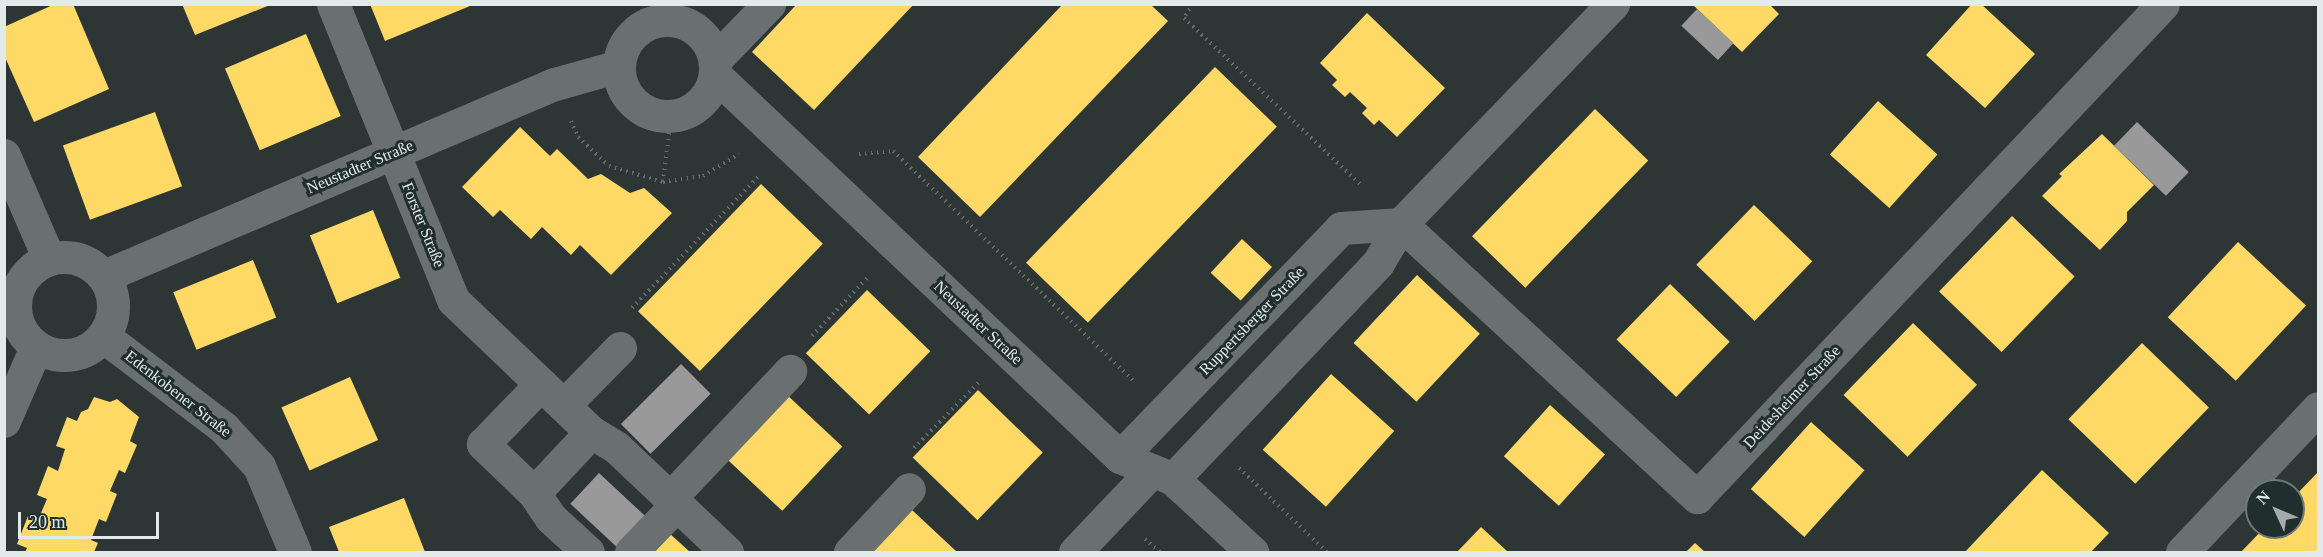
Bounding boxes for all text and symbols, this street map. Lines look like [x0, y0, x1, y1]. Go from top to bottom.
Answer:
street label: Neustadter Straße [304, 136, 416, 198]
street label: Forster Straße [397, 180, 449, 270]
street label: Ruppertsberger Straße [1195, 263, 1309, 379]
street label: Neustadter Straße [930, 277, 1026, 369]
street label: Deidesheimer Straße [1739, 342, 1845, 452]
street label: Edenkobener Straße [121, 347, 235, 441]
north arrow [2245, 479, 2305, 539]
text: N [2253, 487, 2273, 508]
scale bar [21, 500, 162, 538]
text: 20 m [29, 512, 66, 532]

